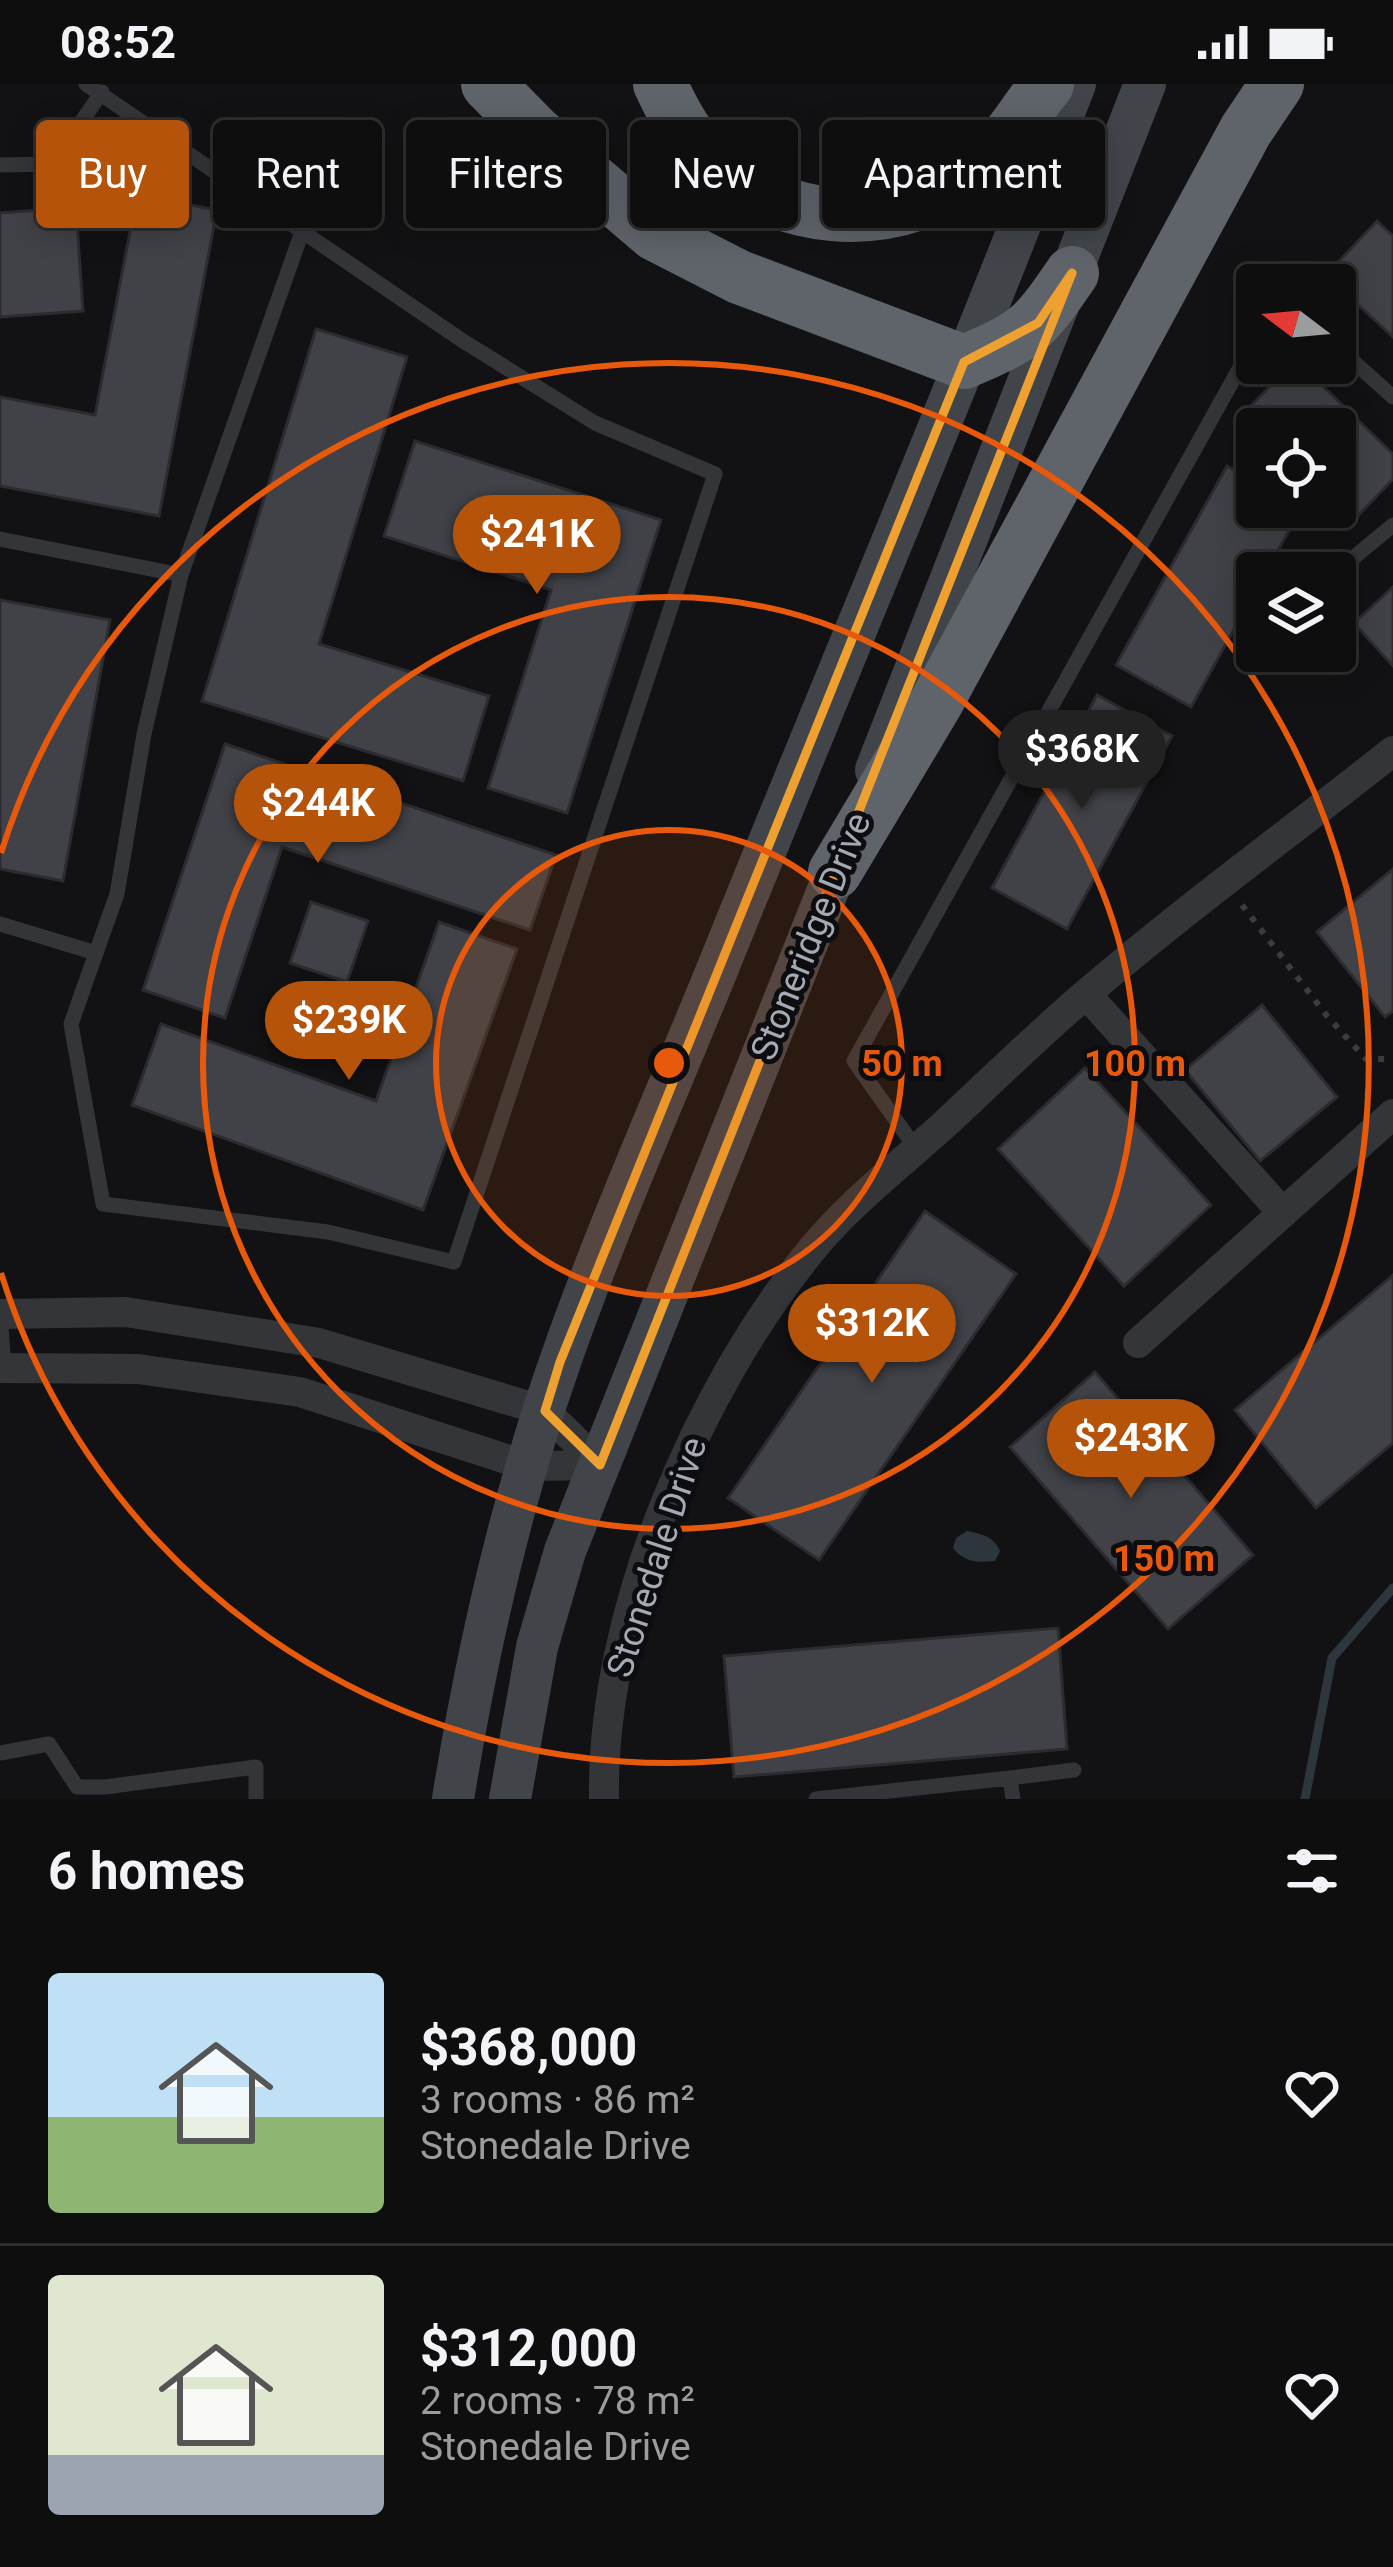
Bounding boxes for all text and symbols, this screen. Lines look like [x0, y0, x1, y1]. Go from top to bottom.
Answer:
text: 08:52 [60, 16, 176, 69]
chip: Buy [36, 120, 189, 228]
chip: Rent [213, 120, 382, 228]
chip: Filters [406, 120, 606, 228]
chip: New [630, 120, 798, 228]
chip: Apartment [822, 120, 1105, 228]
north arrow [1236, 264, 1356, 384]
map controls [1236, 264, 1356, 672]
button: locate [1236, 408, 1356, 528]
pin: $241K [453, 495, 621, 597]
text: $241K [480, 511, 594, 557]
button: layers [1236, 552, 1356, 672]
pin: $368K [998, 710, 1166, 812]
text: $368K [1025, 726, 1139, 772]
pin: $244K [234, 764, 402, 866]
text: $244K [261, 780, 375, 826]
street label: Stoneridge Drive [742, 807, 880, 1066]
pin: $239K [265, 981, 433, 1083]
text: $239K [292, 997, 406, 1043]
centre of rings [648, 1042, 690, 1084]
text: 50 m [861, 1043, 943, 1085]
text: 100 m [1084, 1043, 1186, 1085]
pin: $312K [788, 1284, 956, 1386]
text: $312K [815, 1300, 929, 1346]
pin: $243K [1047, 1399, 1215, 1501]
text: $243K [1074, 1415, 1188, 1461]
street label: Stonedale Drive [598, 1432, 716, 1683]
text: 150 m [1113, 1538, 1215, 1580]
icon: filters [1279, 1838, 1345, 1904]
text: 6 homes [48, 1842, 245, 1901]
text: $368,000 [420, 2018, 637, 2077]
icon: home [144, 2021, 288, 2165]
icon: heart [1279, 2060, 1345, 2126]
text: 3 rooms · 86 m² [420, 2077, 695, 2123]
text: Stonedale Drive [420, 2123, 691, 2169]
text: $312,000 [420, 2319, 637, 2378]
icon: home [144, 2323, 288, 2467]
icon: heart [1279, 2362, 1345, 2428]
text: 2 rooms · 78 m² [420, 2378, 695, 2424]
text: Stonedale Drive [420, 2424, 691, 2470]

